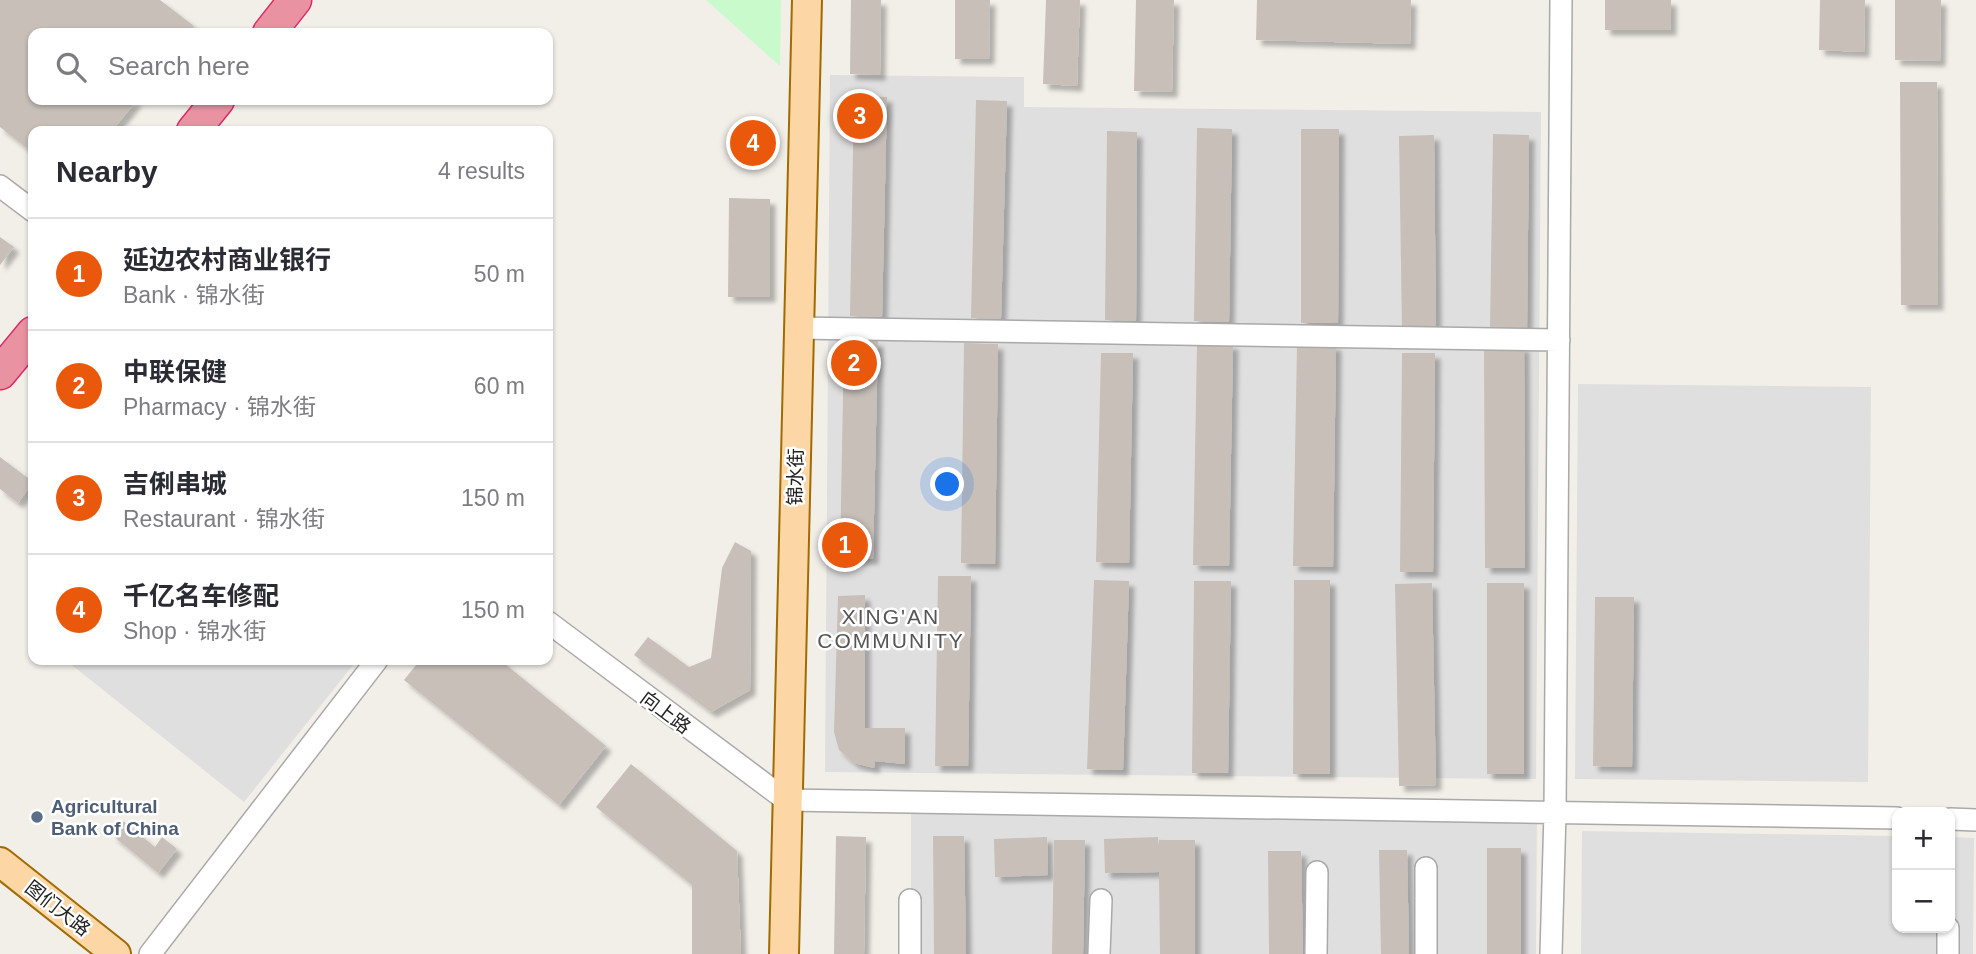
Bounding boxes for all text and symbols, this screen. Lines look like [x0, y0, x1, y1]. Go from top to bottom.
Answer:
search box [28, 28, 553, 105]
icon: search [52, 48, 90, 86]
text: Search here [108, 51, 250, 81]
pin: 3 [837, 90, 883, 142]
pin: 4 [730, 117, 776, 169]
text: Nearby [56, 155, 158, 188]
text: 4 results [438, 158, 525, 184]
text: 延边农村商业银行 [123, 245, 331, 275]
text: 1 [73, 261, 85, 287]
text: 50 m [474, 261, 525, 287]
text: Bank · 锦水街 [123, 282, 265, 308]
pin: 2 [831, 337, 877, 389]
text: 中联保健 [123, 357, 227, 387]
text: 2 [73, 373, 85, 399]
text: 60 m [474, 373, 525, 399]
text: Pharmacy · 锦水街 [123, 394, 316, 420]
street label: 锦水街 [785, 448, 806, 506]
your location [930, 467, 964, 501]
text: 吉俐串城 [123, 469, 227, 499]
text: 3 [73, 485, 85, 511]
text: 150 m [461, 485, 525, 511]
text: Restaurant · 锦水街 [123, 506, 325, 532]
pin: 1 [822, 519, 868, 571]
text: 千亿名车修配 [123, 581, 279, 611]
text: 4 [73, 597, 85, 623]
text: 150 m [461, 597, 525, 623]
district label: XING'AN COMMUNITY [817, 605, 965, 652]
text: Shop · 锦水街 [123, 618, 266, 644]
street label: 向上路 [637, 687, 695, 738]
place label: Agricultural Bank of China [51, 796, 179, 839]
map controls [1892, 807, 1955, 933]
button: + [1892, 807, 1955, 870]
marker: Agricultural Bank of China [29, 809, 45, 825]
button: − [1892, 870, 1955, 933]
street label: 图们大路 [21, 877, 94, 940]

